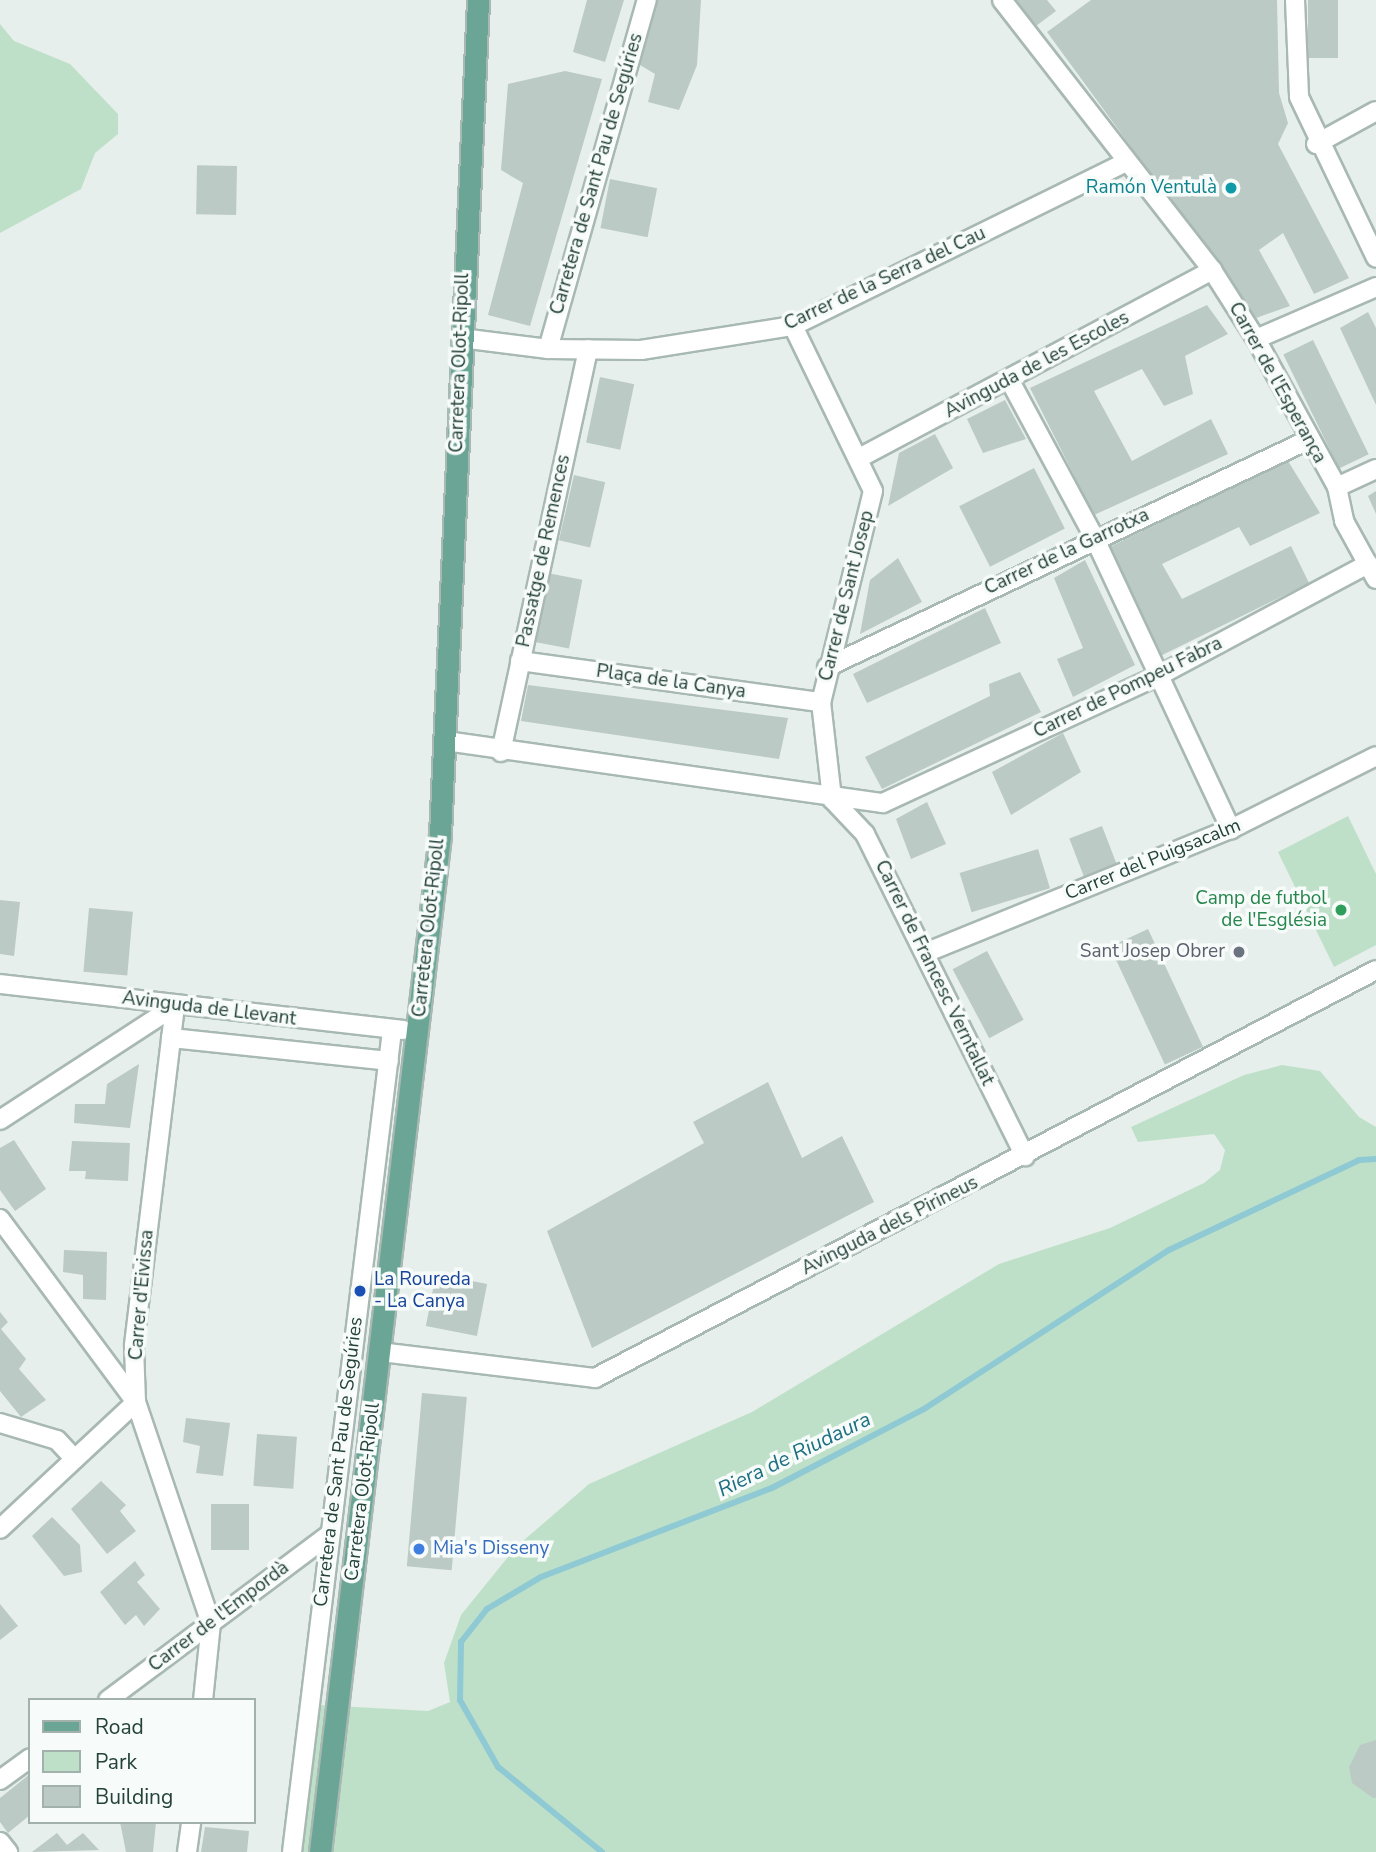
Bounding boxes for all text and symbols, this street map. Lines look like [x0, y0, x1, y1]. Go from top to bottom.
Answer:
street label: Carretera de Sant Pau de Segúries [546, 31, 648, 317]
place label: Ramón Ventulà [1086, 177, 1217, 199]
marker: Ramón Ventulà [1223, 180, 1239, 196]
street label: Carrer de la Serra del Cau [781, 222, 989, 336]
street label: Carretera Olot-Ripoll [445, 273, 475, 453]
street label: Carrer de l'Esperança [1223, 298, 1331, 468]
street label: Avinguda de les Escoles [941, 307, 1133, 423]
street label: Passatge de Remences [512, 453, 576, 649]
street label: Carrer de la Garrotxa [981, 504, 1153, 600]
street label: Carrer de Sant Josep [815, 508, 879, 684]
street label: Carrer de Pompeu Fabra [1030, 632, 1226, 744]
street label: Plaça de la Canya [595, 660, 747, 704]
street label: Carrer del Puigsacalm [1062, 814, 1244, 906]
street label: Carretera Olot-Ripoll [408, 838, 450, 1018]
street label: Carrer de Francesc Verntallat [869, 857, 999, 1089]
place label: Camp de futbol de l'Església [1195, 888, 1327, 932]
marker: Camp de futbol de l'Església [1333, 902, 1349, 918]
place label: Sant Josep Obrer [1080, 941, 1225, 963]
marker: Sant Josep Obrer [1231, 944, 1247, 960]
street label: Avinguda de Llevant [121, 987, 297, 1031]
street label: Avinguda dels Pirineus [798, 1172, 982, 1280]
street label: Carrer d'Eivissa [125, 1229, 159, 1361]
place label: La Roureda - La Canya [374, 1269, 471, 1313]
marker: La Roureda - La Canya [352, 1283, 368, 1299]
street label: Carretera de Sant Pau de Segúries [310, 1316, 368, 1608]
street label: Carretera Olot-Ripoll [341, 1402, 385, 1582]
water label: Riera de Riudaura [713, 1406, 875, 1502]
place label: Mia's Disseny [433, 1538, 549, 1560]
marker: Mia's Disseny [411, 1541, 427, 1557]
street label: Carrer de l'Empordà [144, 1557, 294, 1677]
legend [28, 1698, 256, 1824]
text: Road [95, 1713, 144, 1741]
text: Park [95, 1748, 137, 1776]
text: Building [95, 1783, 173, 1811]

